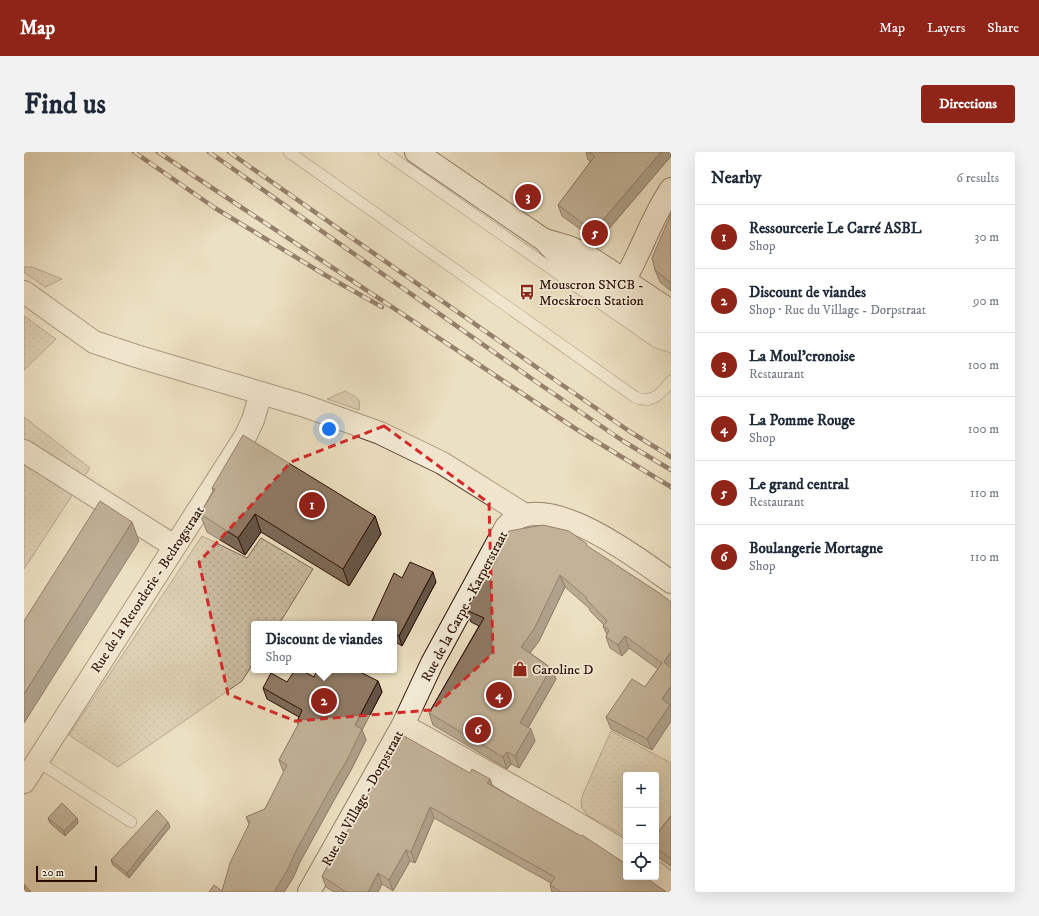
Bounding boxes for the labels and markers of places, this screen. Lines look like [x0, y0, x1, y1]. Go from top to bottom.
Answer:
pin: 3 [515, 182, 541, 212]
pin: 5 [582, 218, 608, 248]
place label: Mouscron SNCB - Moeskroen Station [539, 276, 645, 310]
bus stop icon: Mouscron SNCB - Moeskroen Station [518, 283, 536, 301]
pin: 1 [299, 490, 325, 520]
shop icon: Caroline D [511, 660, 529, 678]
place label: Caroline D [532, 661, 594, 679]
pin: 4 [486, 680, 512, 710]
pin: 2 [311, 686, 337, 716]
pin: 6 [465, 715, 491, 745]

